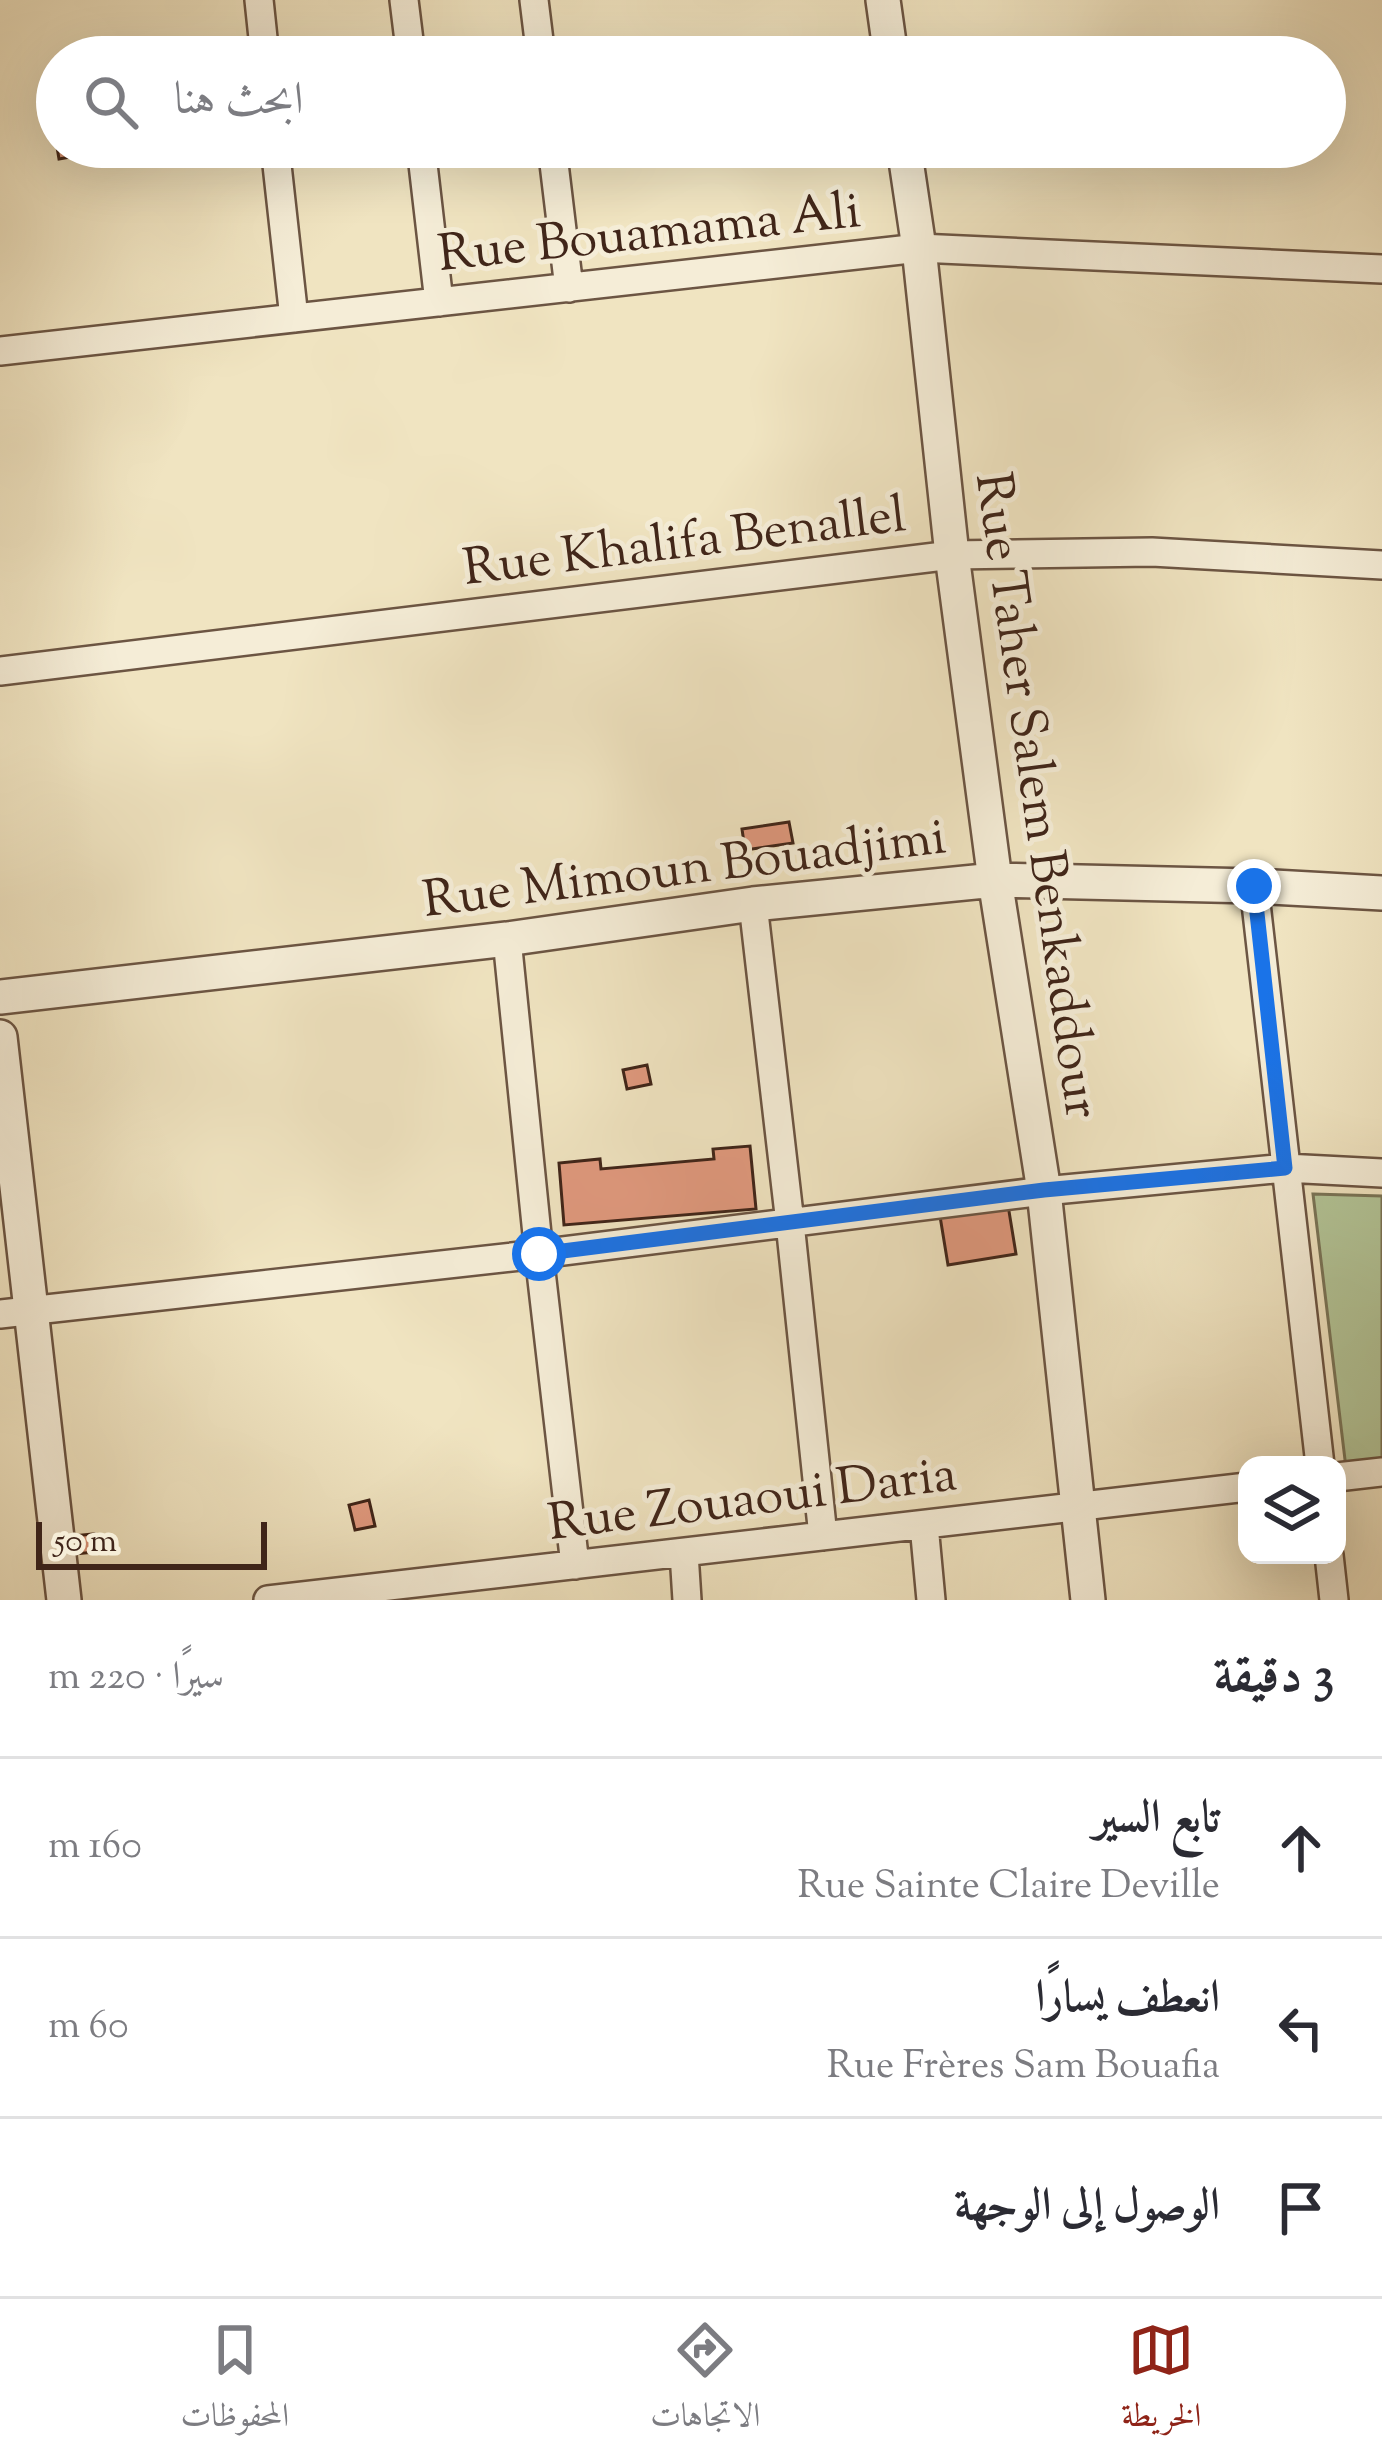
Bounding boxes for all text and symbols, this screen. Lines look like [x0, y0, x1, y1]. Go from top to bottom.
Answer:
search box [36, 36, 1346, 168]
icon: search [78, 69, 144, 135]
text: ابحث هنا [174, 70, 304, 135]
street label: Rue Bouamama Ali [435, 177, 864, 294]
street label: Rue Taher Salem Benkaddour [953, 468, 1116, 1123]
street label: Rue Khalifa Benallel [459, 481, 910, 608]
street label: Rue Mimoun Bouadjimi [419, 803, 950, 940]
route end [1227, 859, 1281, 913]
route start [512, 1227, 566, 1281]
street label: Rue Zouaoui Daria [544, 1440, 961, 1563]
map controls [1238, 1456, 1346, 1564]
button: layers [1238, 1456, 1346, 1564]
scale bar [36, 1516, 267, 1569]
text: 50 m [54, 1519, 117, 1567]
text: 3 دقيقة [1213, 1642, 1334, 1715]
text: سيرًا · 220 m [48, 1651, 224, 1707]
text: تابع السير [1093, 1788, 1220, 1853]
icon: ahead [1268, 1815, 1334, 1881]
text: 160 m [48, 1820, 142, 1876]
text: Rue Sainte Claire Deville [798, 1860, 1220, 1916]
text: انعطف يسارًا [1036, 1968, 1220, 2033]
icon: left [1268, 1995, 1334, 2061]
text: 60 m [48, 2000, 129, 2056]
text: Rue Frères Sam Bouafia [827, 2040, 1220, 2096]
icon: arrive [1268, 2175, 1334, 2241]
text: الوصول إلى الوجهة [954, 2176, 1220, 2241]
tab: المحفوظات [180, 2317, 289, 2447]
tab: الاتجاهات [650, 2317, 760, 2447]
tab: الخريطة [1121, 2317, 1202, 2447]

